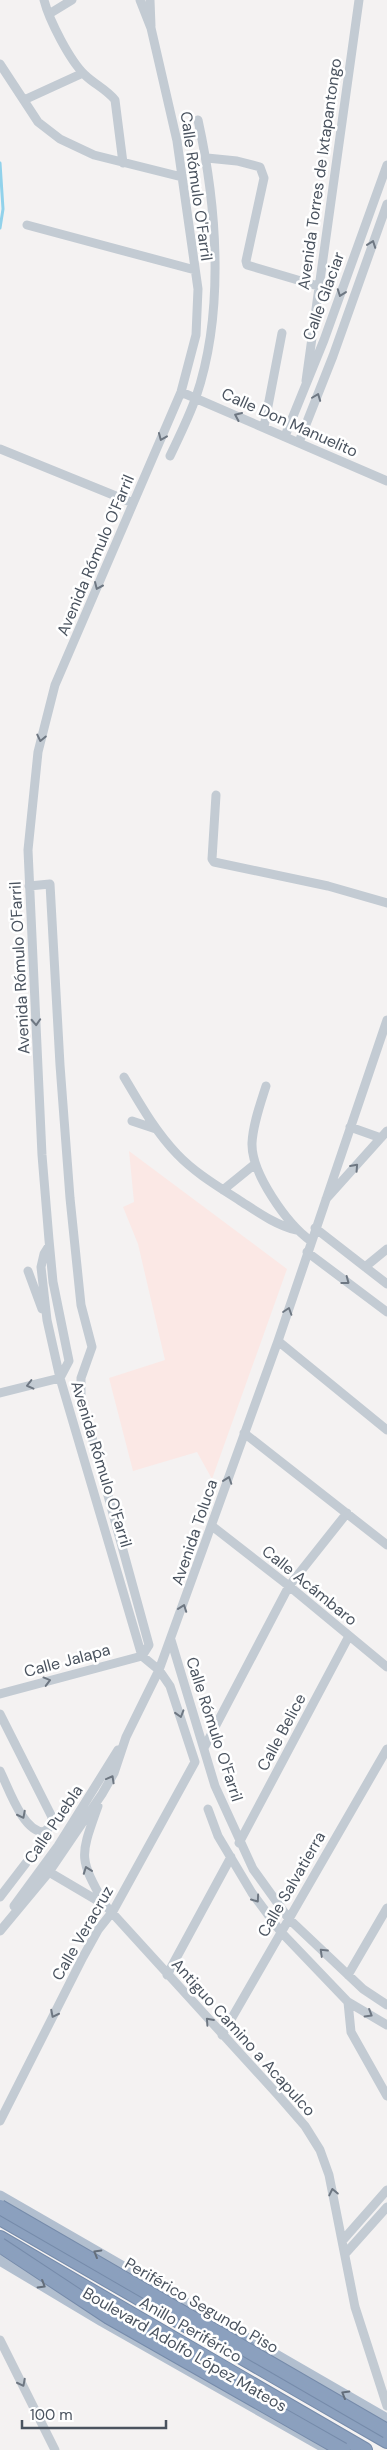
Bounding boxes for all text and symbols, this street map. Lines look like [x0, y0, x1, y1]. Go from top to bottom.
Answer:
street label: Avenida Torres de Ixtapantongo [293, 57, 346, 291]
street label: Calle Rómulo O'Farril [176, 110, 217, 262]
one-way arrow [366, 240, 376, 249]
street label: Calle Glaciar [298, 249, 349, 343]
one-way arrow [337, 289, 347, 297]
street label: Calle Don Manuelito [218, 383, 361, 462]
one-way arrow [311, 393, 321, 402]
one-way arrow [235, 412, 243, 422]
one-way arrow [157, 432, 168, 441]
street label: Avenida Rómulo O'Farril [52, 471, 139, 639]
one-way arrow [93, 581, 104, 590]
one-way arrow [36, 734, 47, 742]
street label: Avenida Rómulo O'Farril [4, 881, 35, 1055]
one-way arrow [31, 1018, 42, 1026]
one-way arrow [349, 1164, 358, 1173]
one-way arrow [340, 1275, 350, 1284]
one-way arrow [282, 1307, 292, 1315]
street label: Avenida Rómulo O'Farril [66, 1378, 137, 1550]
one-way arrow [25, 1379, 34, 1390]
street label: Avenida Toluca [167, 1476, 222, 1588]
one-way arrow [222, 1477, 232, 1485]
street label: Calle Acámbaro [258, 1540, 362, 1630]
one-way arrow [177, 1604, 187, 1613]
street label: Calle Jalapa [22, 1639, 113, 1682]
street label: Calle Rómulo O'Farril [181, 1654, 248, 1804]
one-way arrow [43, 1676, 52, 1687]
street label: Calle Belice [252, 1690, 311, 1775]
one-way arrow [174, 1709, 184, 1717]
one-way arrow [104, 1775, 114, 1784]
street label: Calle Puebla [19, 1781, 87, 1868]
one-way arrow [16, 1810, 26, 1819]
street label: Calle Salvatierra [253, 1828, 330, 1941]
one-way arrow [83, 1866, 93, 1875]
street label: Calle Veracruz [47, 1882, 118, 1984]
one-way arrow [250, 1893, 259, 1902]
one-way arrow [320, 1948, 329, 1957]
street label: Antiguo Camino a Acapulco [167, 1954, 320, 2121]
one-way arrow [363, 2008, 372, 2017]
one-way arrow [50, 2009, 60, 2018]
one-way arrow [205, 2017, 214, 2026]
one-way arrow [328, 2187, 339, 2196]
one-way arrow [94, 2250, 103, 2260]
street label: Periférico Segundo Piso [121, 2253, 283, 2358]
one-way arrow [36, 2278, 45, 2288]
street label: Boulevard Adolfo López Mateos [79, 2282, 291, 2417]
street label: Anillo Periférico [136, 2292, 246, 2367]
one-way arrow [16, 2378, 26, 2387]
one-way arrow [341, 2391, 350, 2401]
scale bar [22, 2398, 166, 2430]
text: 100 m [30, 2405, 73, 2425]

